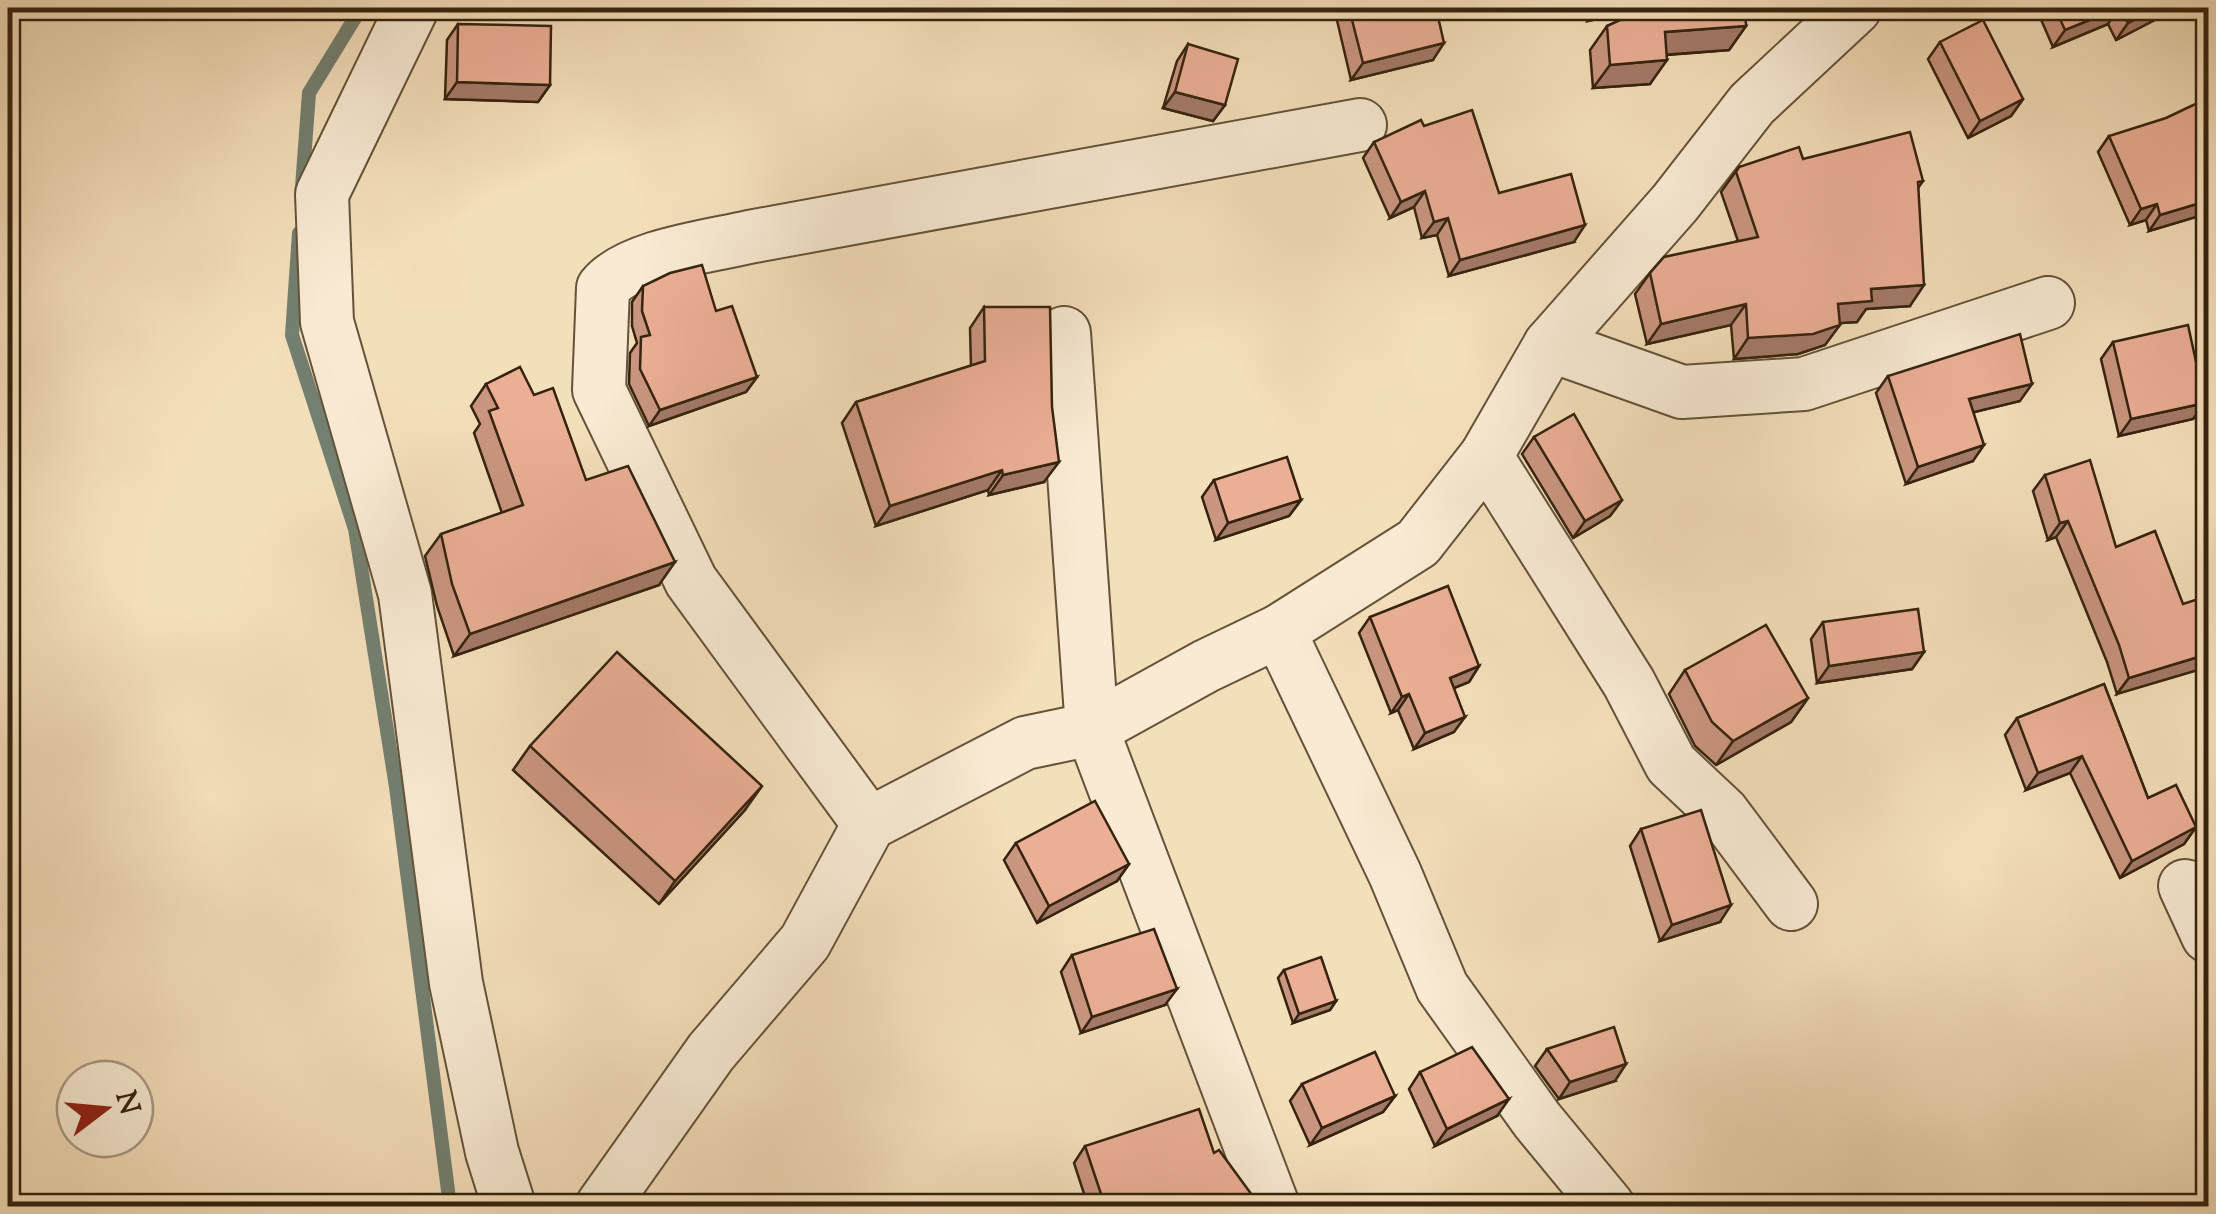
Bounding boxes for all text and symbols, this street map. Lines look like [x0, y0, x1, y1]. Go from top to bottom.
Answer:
north arrow [55, 1059, 155, 1159]
text: N [104, 1087, 148, 1119]

